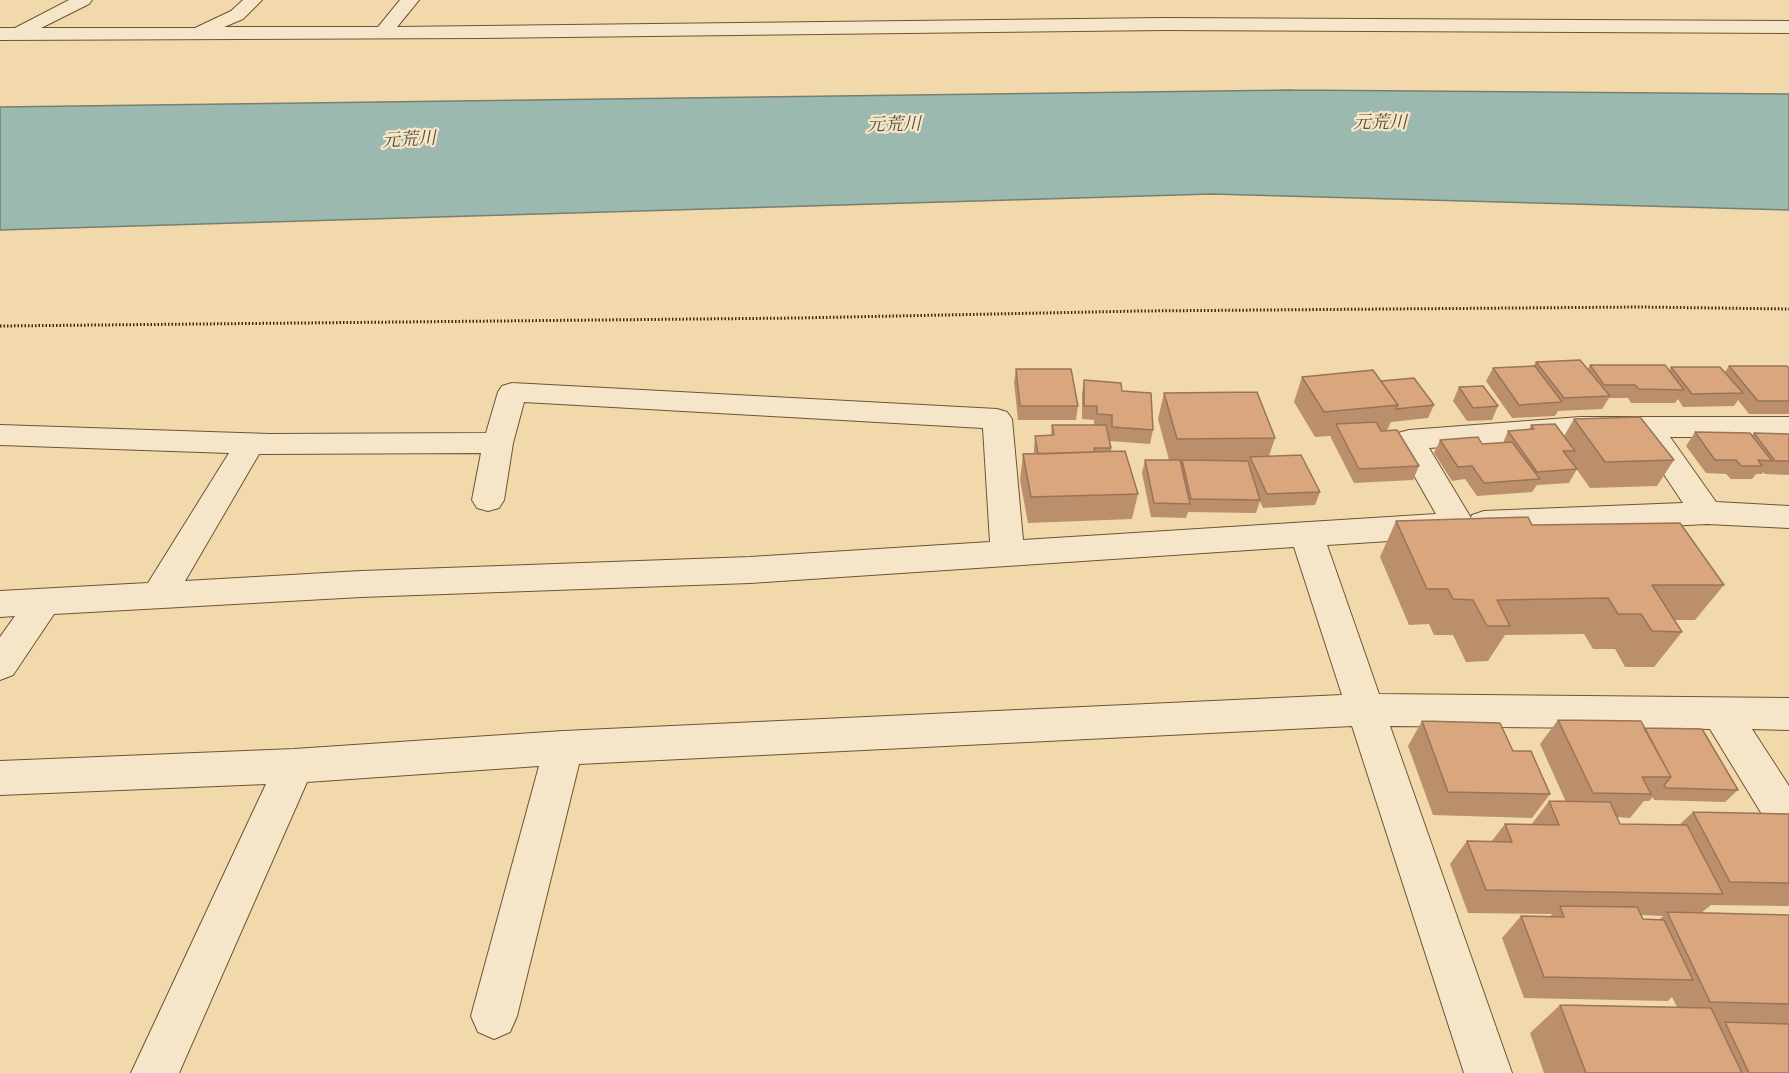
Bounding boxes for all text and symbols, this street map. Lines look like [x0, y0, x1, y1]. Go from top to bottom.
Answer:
water label: 元荒川 [1353, 114, 1407, 136]
water label: 元荒川 [867, 116, 921, 138]
water label: 元荒川 [381, 130, 437, 154]

